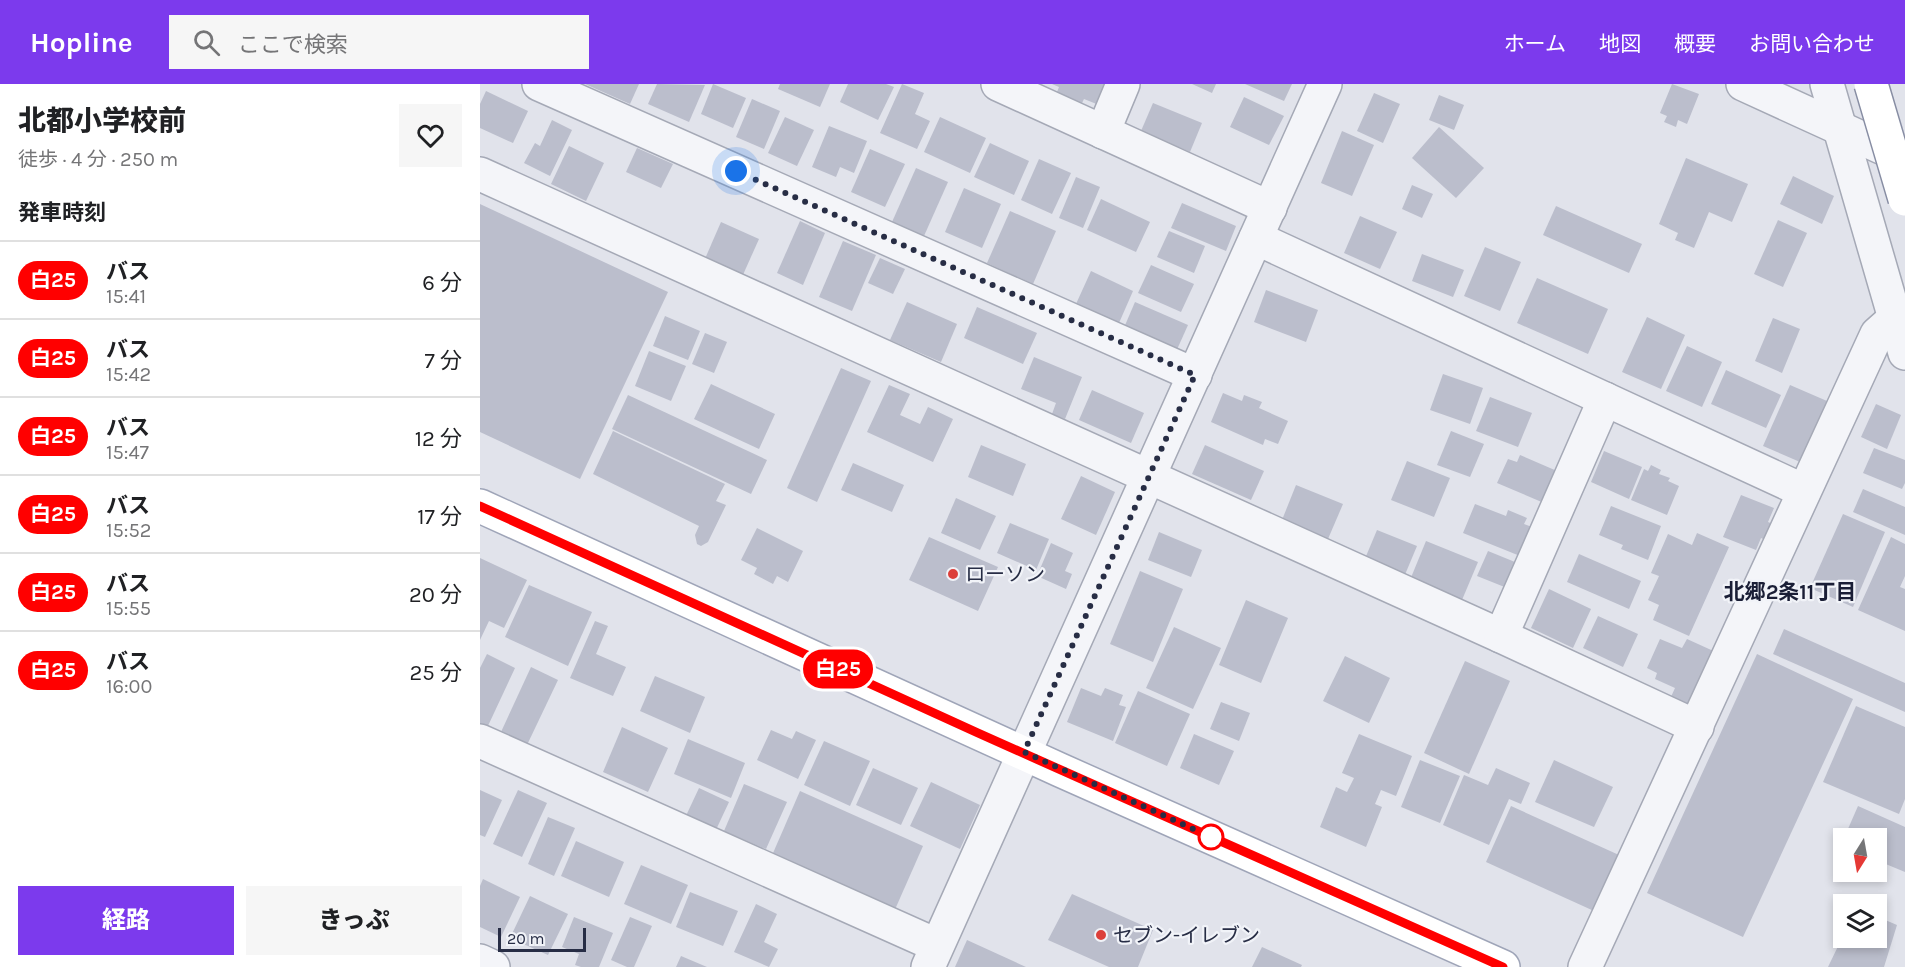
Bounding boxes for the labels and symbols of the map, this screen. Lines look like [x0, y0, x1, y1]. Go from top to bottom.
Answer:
your location [721, 156, 751, 186]
place label: ローソン [965, 563, 1045, 586]
marker: ローソン [946, 567, 960, 581]
district label: 北郷2条11丁目 [1724, 580, 1856, 604]
line badge: 白25 [804, 650, 872, 688]
unlabelled marker [1198, 824, 1224, 850]
north arrow [1833, 828, 1887, 882]
place label: セブン-イレブン [1113, 924, 1260, 947]
scale bar [498, 925, 586, 952]
marker: セブン-イレブン [1094, 928, 1108, 942]

